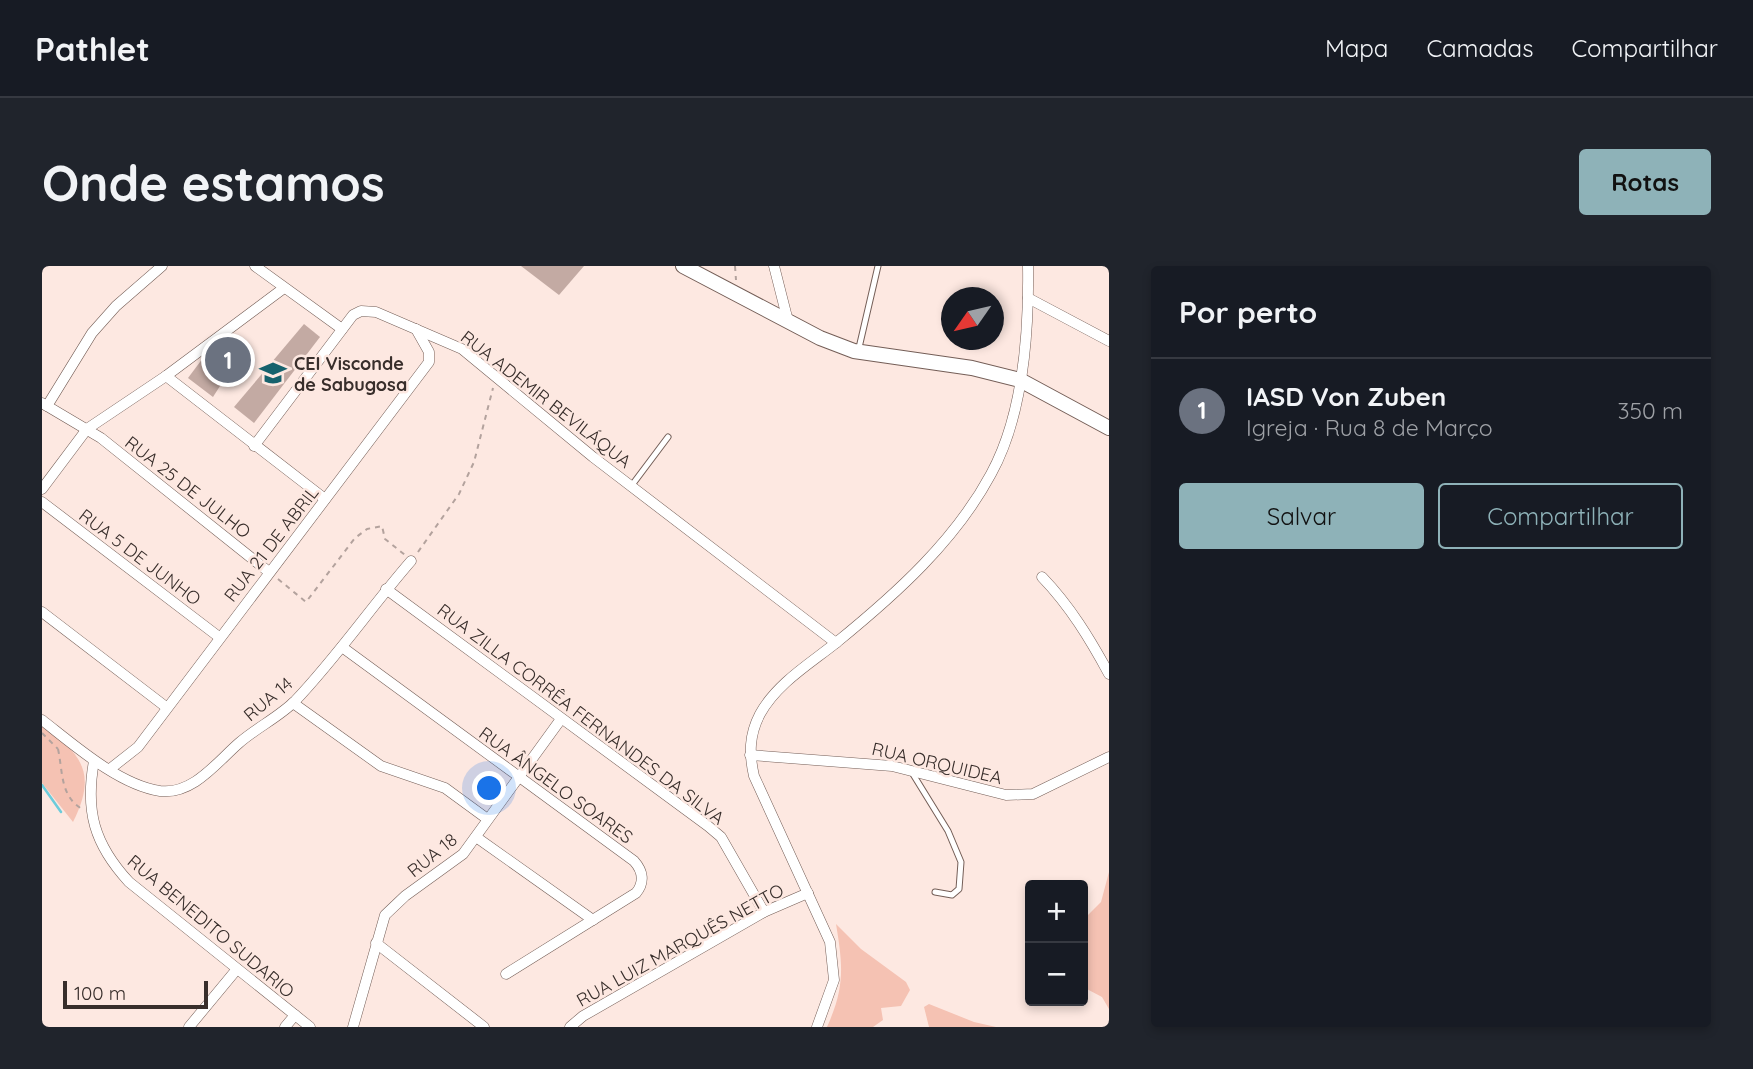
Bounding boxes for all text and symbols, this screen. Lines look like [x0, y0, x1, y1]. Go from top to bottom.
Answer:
text: Pathlet [35, 28, 150, 69]
text: Mapa [1325, 33, 1388, 63]
text: Camadas [1426, 33, 1533, 63]
text: Compartilhar [1571, 33, 1718, 63]
button: Rotas [1579, 149, 1711, 215]
text: Onde estamos [42, 152, 385, 213]
north arrow [941, 287, 1004, 350]
text: Por perto [1179, 293, 1317, 331]
street label: RUA ADEMIR BEVILÁQUA [456, 325, 636, 473]
pin: 1 [205, 334, 251, 386]
place label: CEI Visconde de Sabugosa [294, 352, 407, 396]
school or university icon: CEI Visconde de Sabugosa [258, 358, 288, 388]
text: IASD Von Zuben [1246, 380, 1446, 413]
text: 1 [1198, 396, 1206, 425]
text: 350 m [1617, 396, 1683, 425]
text: Igreja · Rua 8 de Março [1246, 413, 1493, 442]
street label: RUA 25 DE JULHO [120, 431, 256, 543]
street label: RUA 21 DE ABRIL [219, 481, 324, 606]
button: Salvar [1179, 483, 1424, 549]
button: Compartilhar [1438, 483, 1683, 549]
street label: RUA 5 DE JUNHO [74, 504, 206, 610]
street label: RUA ZILLA CORRÊA FERNANDES DA SILVA [433, 598, 729, 830]
street label: RUA 14 [239, 672, 297, 726]
street label: RUA ÂNGELO SOARES [475, 721, 637, 849]
street label: RUA ORQUIDEA [870, 737, 1005, 789]
your location [472, 771, 506, 805]
street label: RUA 18 [402, 828, 462, 882]
street label: RUA BENEDITO SUDARIO [123, 849, 299, 1003]
street label: RUA LUIZ MARQUÊS NETTO [572, 878, 788, 1012]
map controls [1025, 880, 1088, 1006]
button: + [1025, 880, 1088, 943]
button: − [1025, 943, 1088, 1006]
scale bar [63, 978, 208, 1010]
text: 100 m [74, 981, 126, 1005]

